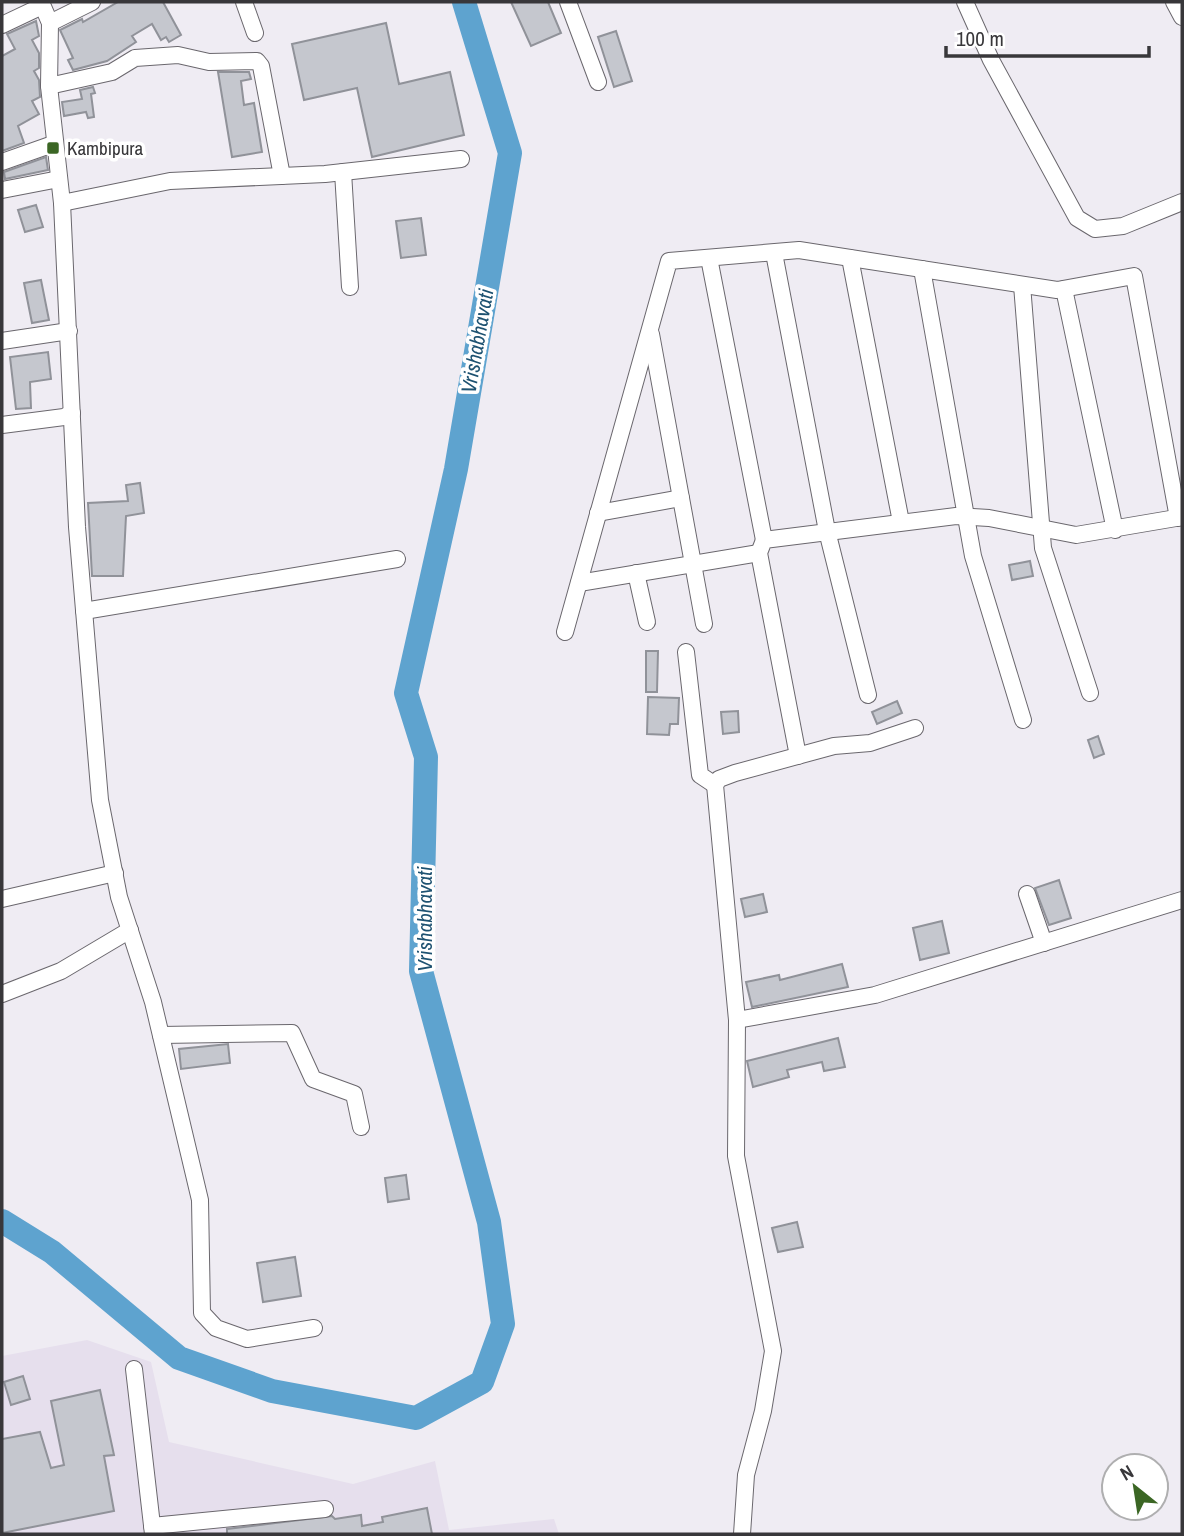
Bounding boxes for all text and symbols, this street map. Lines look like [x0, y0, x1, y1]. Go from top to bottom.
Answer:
scale bar [946, 14, 1149, 58]
text: 100 m [956, 24, 1004, 53]
place label: Kambipura [67, 135, 144, 161]
marker: Kambipura [45, 140, 61, 156]
water label: Vrishabhavati [454, 286, 500, 395]
water label: Vrishabhavati [410, 866, 439, 972]
north arrow [1100, 1452, 1170, 1522]
text: N [1115, 1458, 1138, 1486]

